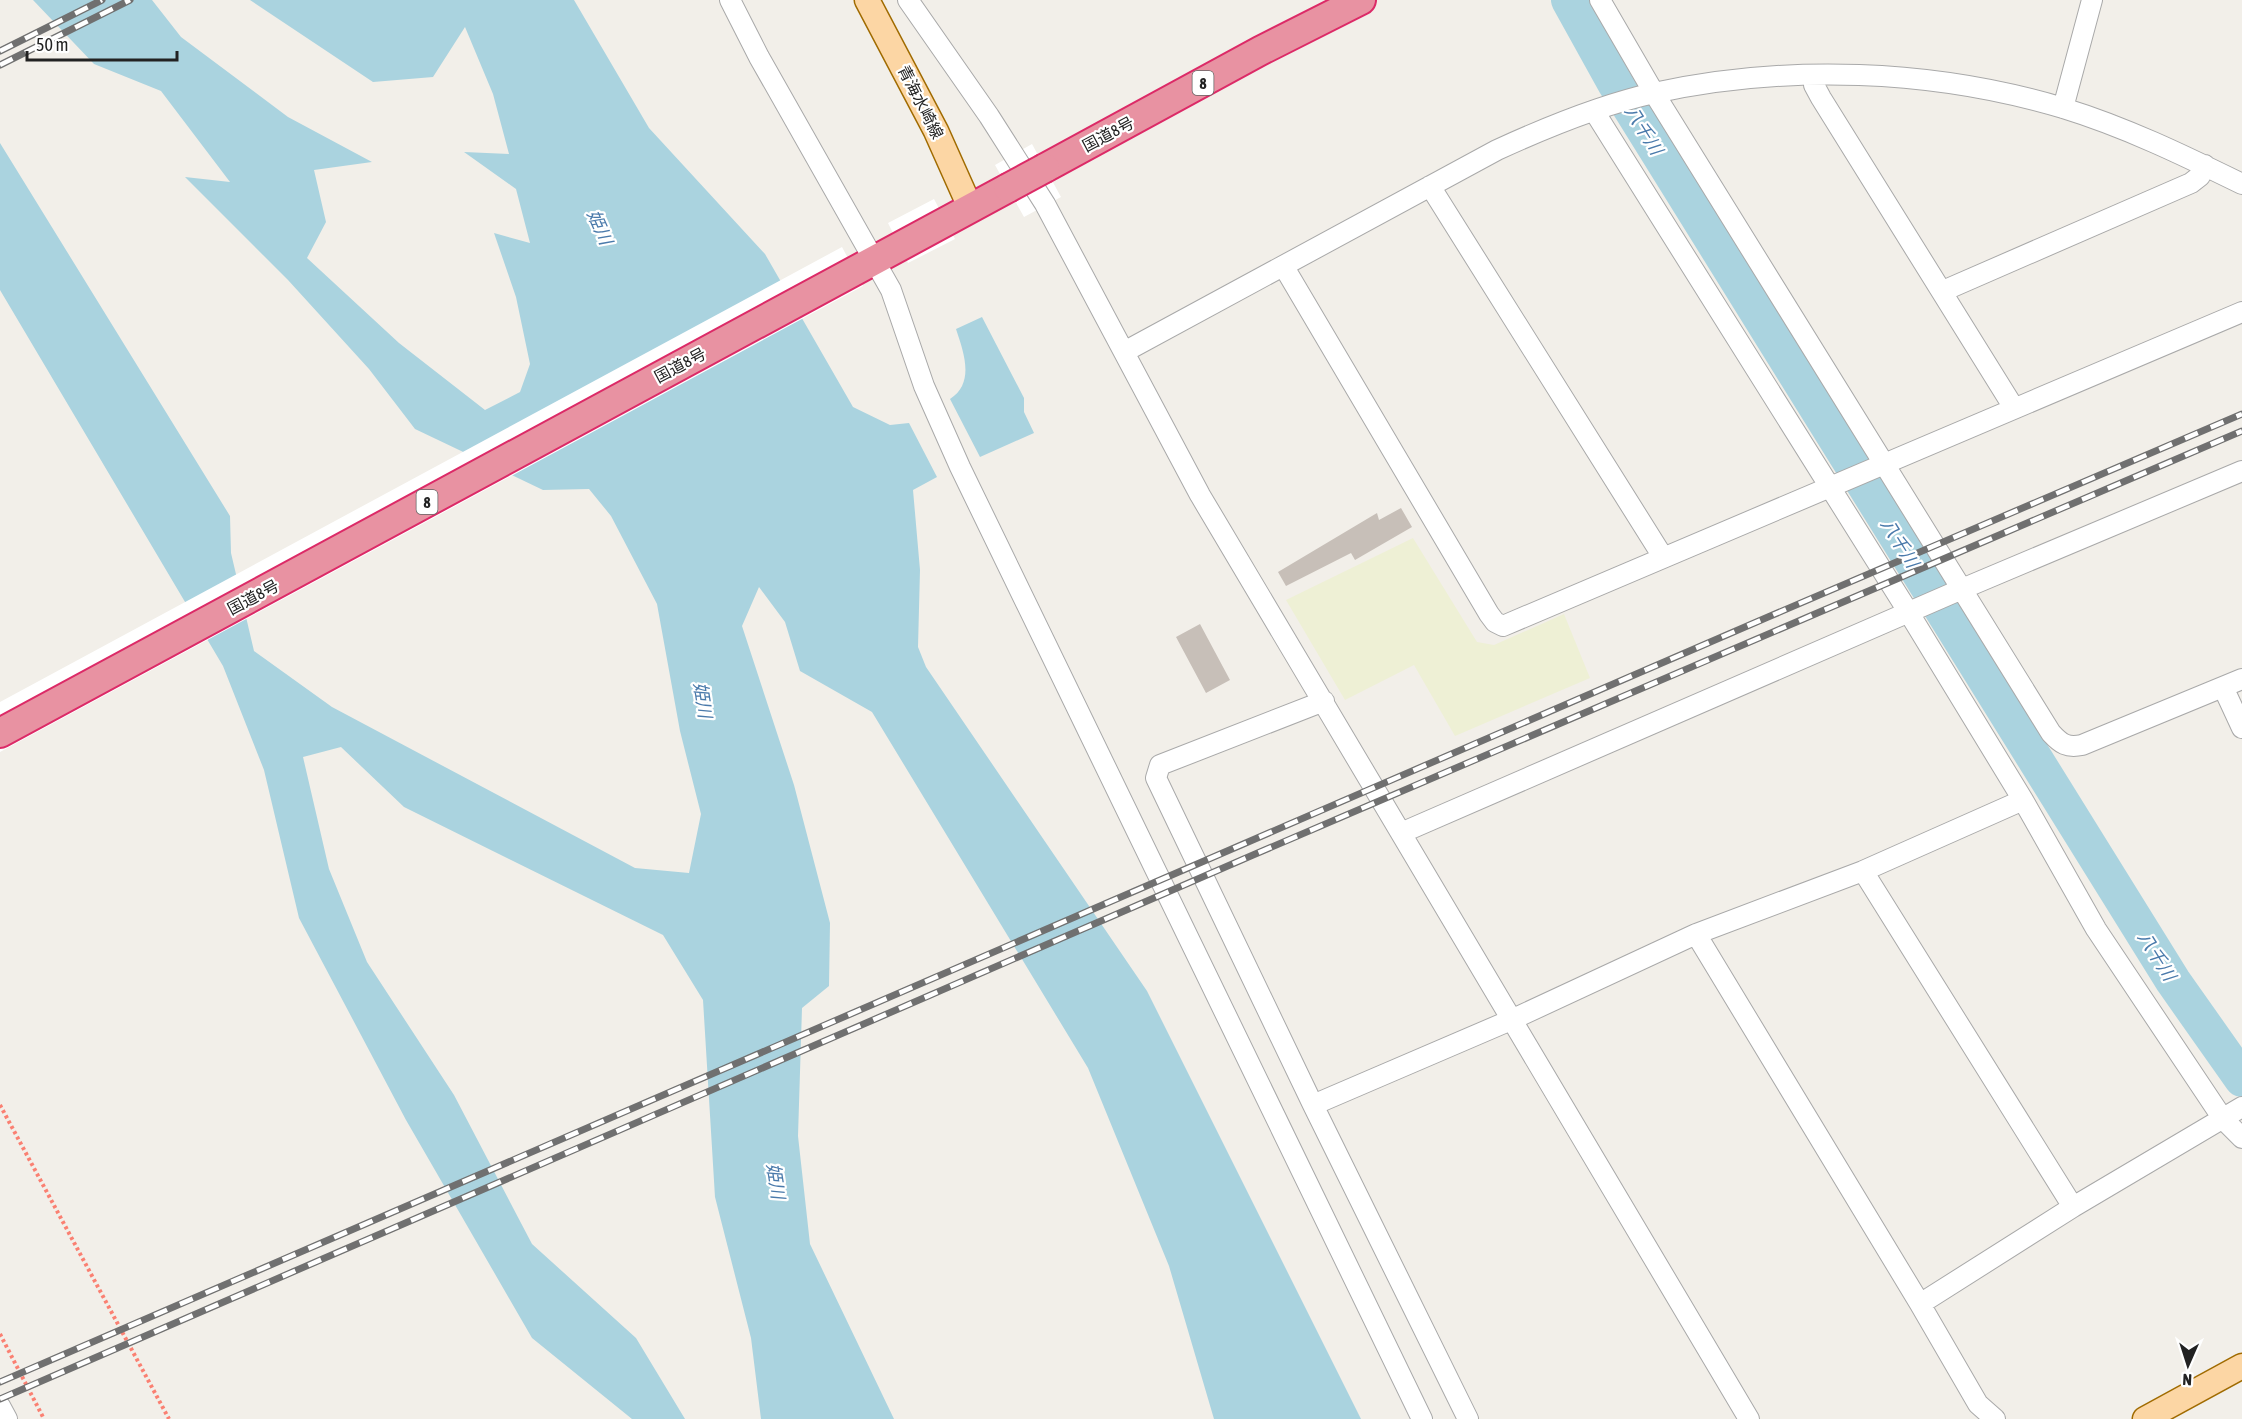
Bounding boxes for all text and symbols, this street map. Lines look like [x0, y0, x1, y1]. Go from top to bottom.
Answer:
scale bar [27, 24, 177, 62]
text: 50 m [36, 34, 68, 55]
street label: 青海水崎線 [895, 62, 947, 142]
road number: 8 [1192, 71, 1214, 95]
water label: 八千川 [1621, 102, 1668, 160]
street label: 国道8号 [1079, 113, 1137, 155]
water label: 姫川 [583, 206, 618, 250]
street label: 国道8号 [651, 344, 709, 386]
road number: 8 [416, 490, 438, 514]
water label: 八千川 [1877, 515, 1924, 573]
street label: 国道8号 [224, 576, 282, 618]
water label: 姫川 [690, 681, 716, 721]
water label: 八千川 [2134, 928, 2181, 986]
water label: 姫川 [763, 1162, 789, 1202]
north arrow [2158, 1335, 2218, 1395]
text: N [2182, 1371, 2192, 1389]

